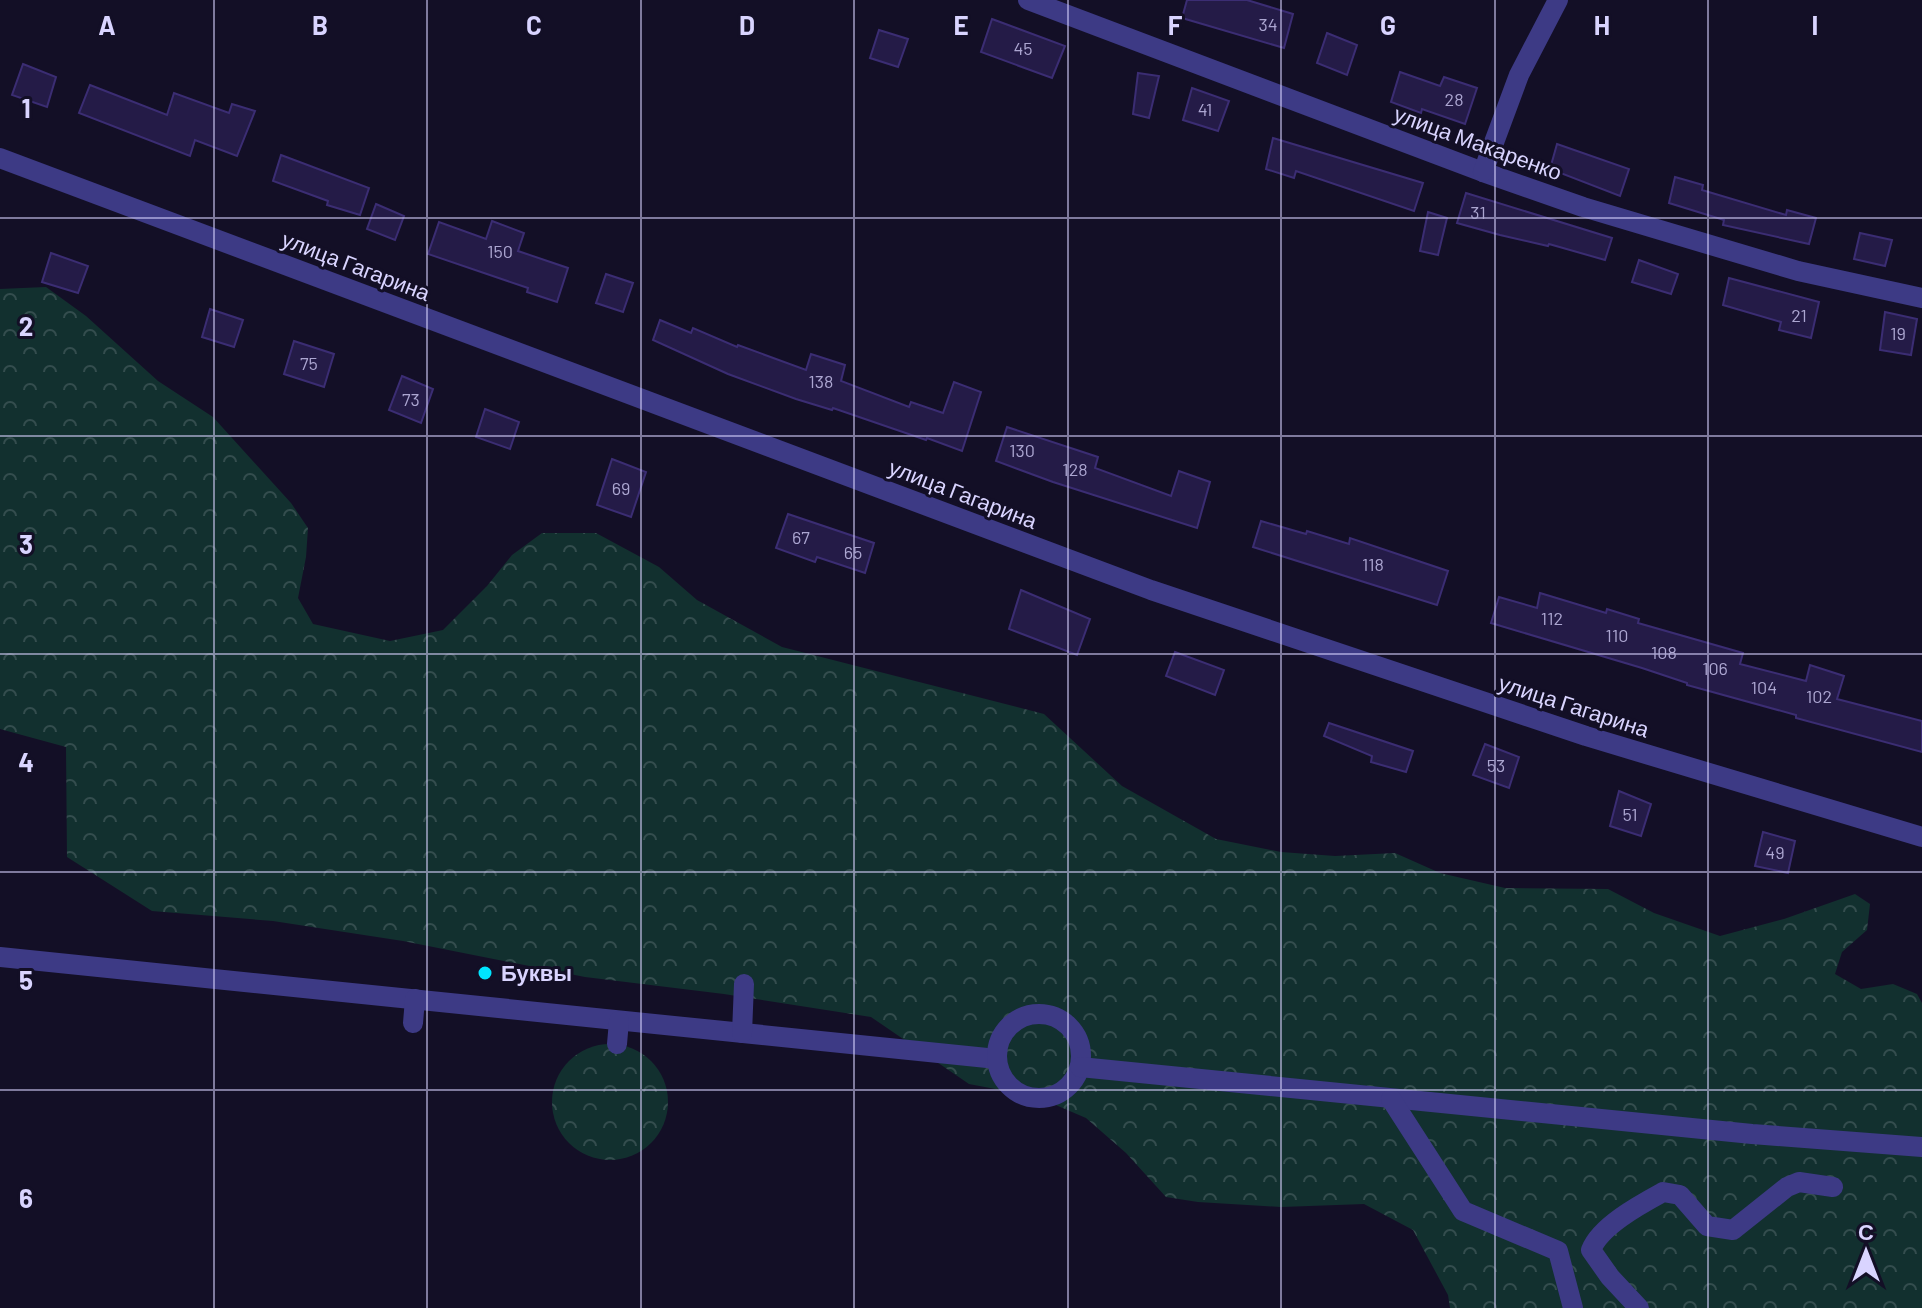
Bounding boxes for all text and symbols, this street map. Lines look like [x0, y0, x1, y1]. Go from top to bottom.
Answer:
text: A [98, 9, 116, 40]
text: B [312, 9, 328, 40]
text: C [526, 9, 542, 40]
text: D [739, 9, 755, 40]
text: E [953, 9, 969, 40]
text: F [1168, 9, 1183, 40]
text: G [1380, 9, 1396, 40]
text: H [1594, 9, 1610, 40]
text: I [1812, 9, 1818, 40]
house number: 34 [1258, 13, 1278, 35]
house number: 45 [1013, 37, 1033, 59]
house number: 28 [1444, 88, 1464, 110]
text: 1 [21, 92, 31, 123]
house number: 41 [1198, 98, 1212, 120]
street label: улица Макаренко [1391, 100, 1566, 185]
house number: 31 [1470, 201, 1486, 223]
street label: улица Гагарина [278, 225, 435, 306]
house number: 150 [487, 240, 513, 262]
house number: 21 [1791, 304, 1807, 326]
text: 2 [19, 310, 33, 341]
house number: 19 [1890, 322, 1906, 344]
house number: 75 [300, 352, 318, 374]
house number: 138 [809, 370, 833, 392]
house number: 73 [402, 388, 420, 410]
house number: 130 [1009, 439, 1035, 461]
street label: улица Гагарина [885, 453, 1042, 534]
house number: 128 [1062, 458, 1088, 480]
house number: 69 [612, 477, 630, 499]
house number: 67 [792, 526, 810, 548]
text: 3 [19, 528, 33, 559]
house number: 65 [844, 541, 862, 563]
house number: 118 [1362, 553, 1384, 575]
house number: 112 [1541, 607, 1563, 629]
house number: 110 [1606, 624, 1628, 646]
house number: 108 [1651, 641, 1677, 663]
house number: 106 [1702, 657, 1728, 679]
street label: улица Гагарина [1496, 669, 1653, 743]
house number: 104 [1751, 676, 1777, 698]
house number: 102 [1806, 685, 1832, 707]
text: 4 [18, 746, 34, 777]
house number: 53 [1487, 754, 1505, 776]
house number: 51 [1622, 803, 1638, 825]
house number: 49 [1765, 841, 1785, 863]
place label: Буквы [501, 959, 572, 986]
text: 5 [19, 964, 33, 995]
marker: Буквы [476, 964, 494, 982]
text: 6 [19, 1182, 33, 1213]
north arrow [1826, 1212, 1906, 1292]
text: С [1858, 1218, 1874, 1244]

